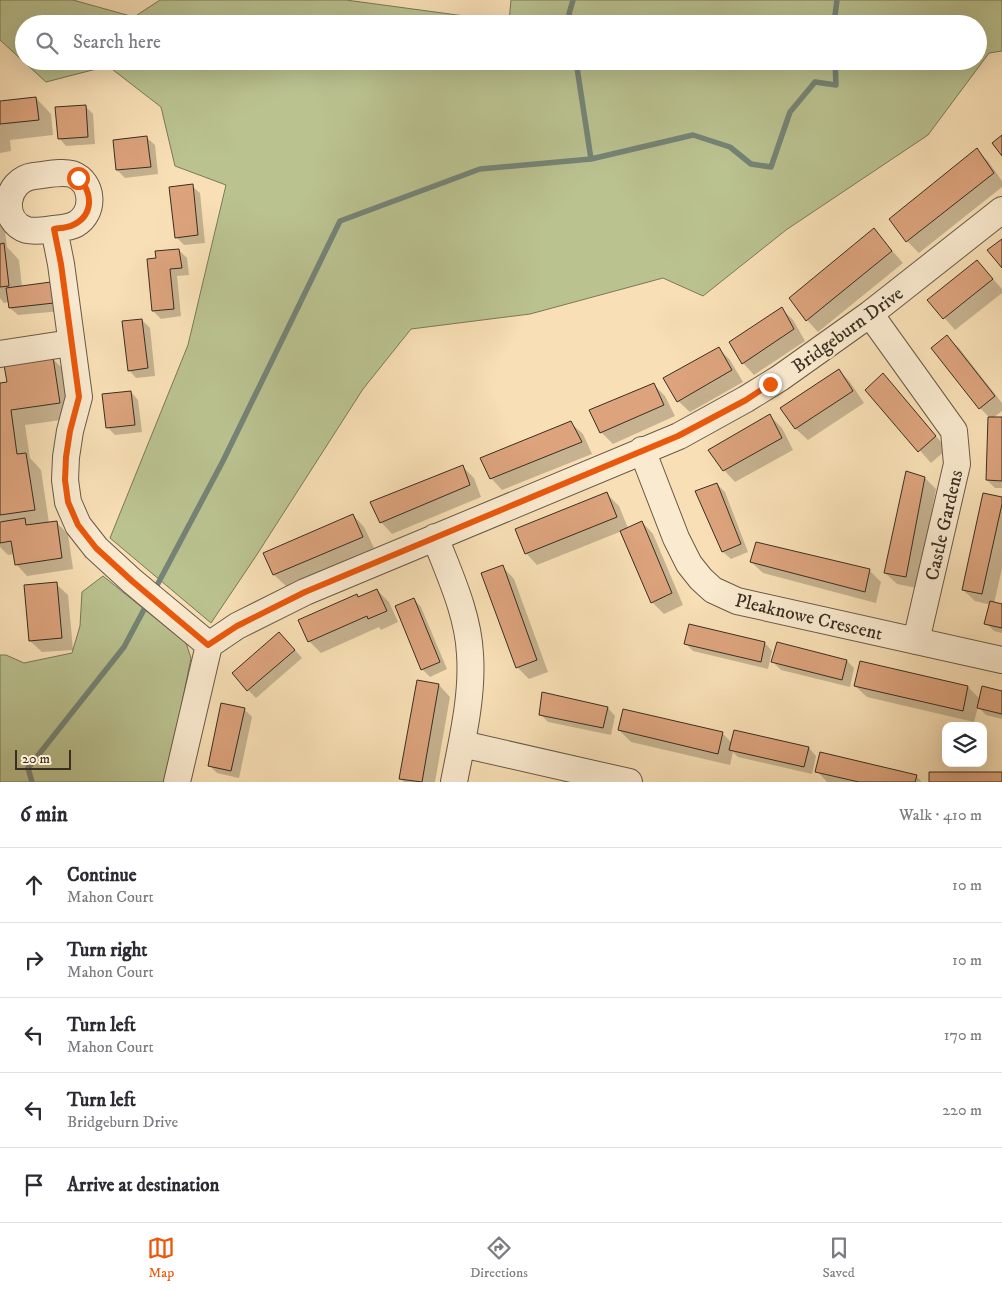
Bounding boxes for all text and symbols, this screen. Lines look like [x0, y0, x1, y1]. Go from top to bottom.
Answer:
search box [15, 15, 987, 70]
icon: search [33, 29, 61, 57]
text: Search here [73, 31, 161, 54]
route start [67, 167, 90, 190]
street label: Bridgeburn Drive [788, 282, 908, 378]
route end [759, 373, 782, 396]
street label: Castle Gardens [921, 468, 968, 583]
street label: Pleaknowe Crescent [733, 589, 885, 646]
map controls [942, 722, 987, 767]
button: layers [942, 722, 987, 767]
scale bar [15, 747, 71, 770]
text: 20 m [22, 750, 50, 768]
text: 6 min [20, 802, 68, 828]
text: Walk · 410 m [899, 805, 982, 825]
text: Continue [67, 864, 137, 887]
icon: ahead [20, 871, 48, 899]
text: 10 m [952, 875, 982, 895]
text: Mahon Court [67, 887, 154, 907]
text: Turn right [67, 939, 147, 962]
icon: right [20, 946, 48, 974]
text: 10 m [952, 950, 982, 970]
text: Mahon Court [67, 962, 154, 982]
text: Turn left [67, 1014, 136, 1037]
icon: left [20, 1021, 48, 1049]
text: 170 m [944, 1025, 982, 1045]
text: Mahon Court [67, 1037, 154, 1057]
text: Turn left [67, 1089, 136, 1112]
icon: left [20, 1096, 48, 1124]
text: 220 m [942, 1100, 982, 1120]
text: Bridgeburn Drive [67, 1112, 178, 1132]
icon: arrive [20, 1171, 48, 1199]
text: Arrive at destination [67, 1174, 219, 1197]
tab: Map [147, 1234, 175, 1282]
tab: Directions [470, 1234, 528, 1282]
tab: Saved [823, 1234, 855, 1282]

